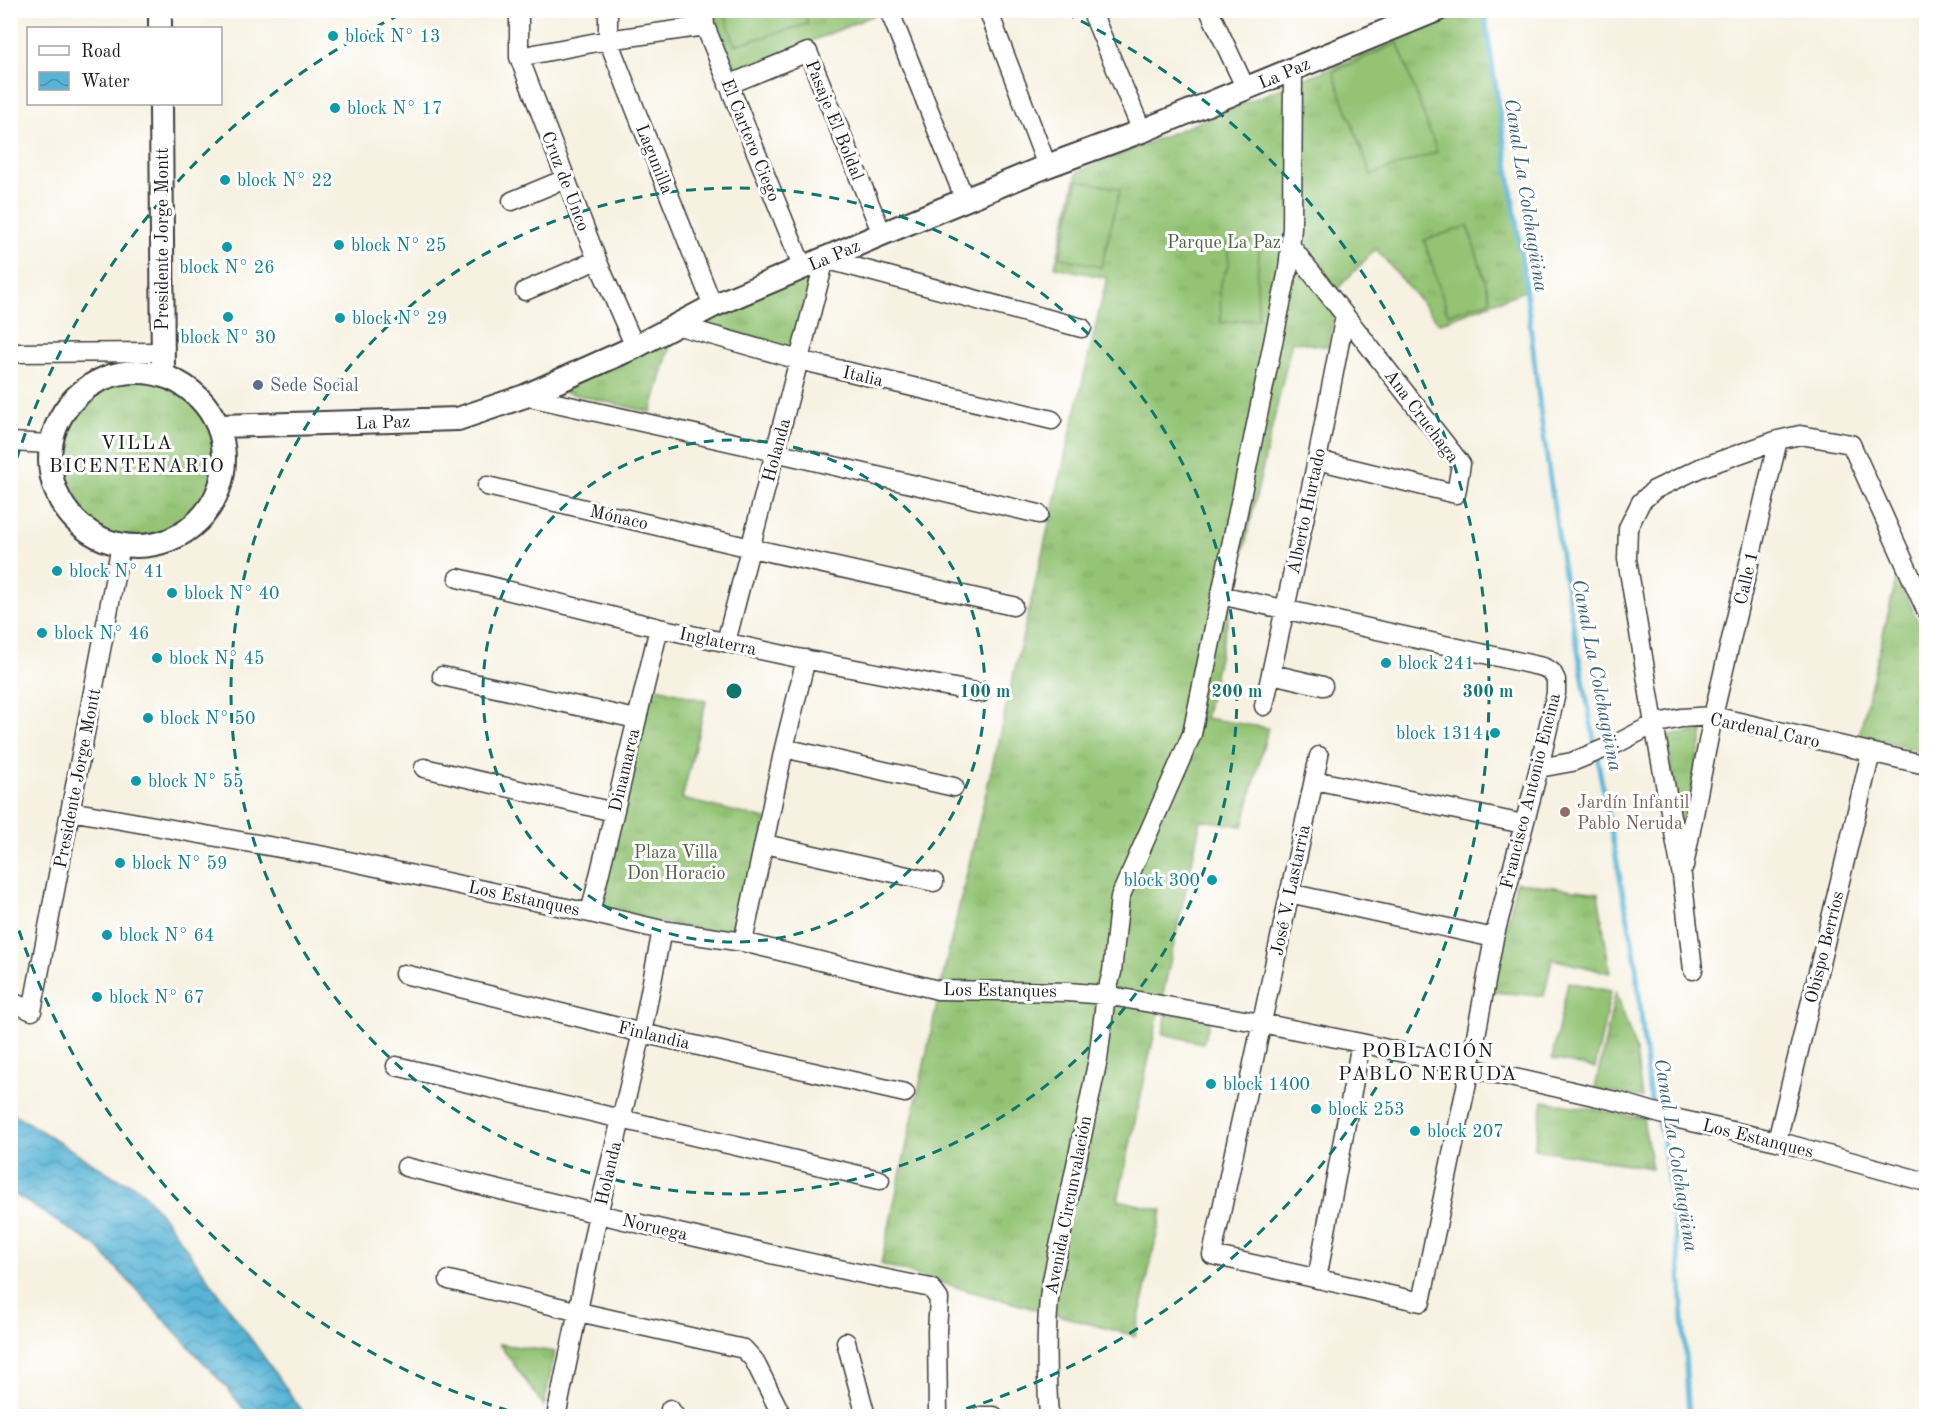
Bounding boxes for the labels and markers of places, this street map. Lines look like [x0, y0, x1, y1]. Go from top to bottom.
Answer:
place label: block N° 13 [345, 28, 440, 46]
marker: block N° 13 [326, 29, 340, 43]
place label: block N° 17 [347, 100, 442, 118]
marker: block N° 17 [328, 101, 342, 115]
place label: block N° 22 [237, 172, 332, 190]
marker: block N° 22 [218, 173, 232, 187]
place label: block N° 25 [351, 237, 446, 255]
marker: block N° 25 [332, 238, 346, 252]
marker: block N° 26 [220, 240, 234, 254]
place label: block N° 26 [179, 259, 275, 277]
marker: block N° 30 [221, 310, 235, 324]
place label: block N° 29 [352, 310, 447, 328]
marker: block N° 29 [333, 311, 347, 325]
place label: block N° 30 [180, 329, 276, 347]
place label: Sede Social [270, 377, 359, 395]
marker: Sede Social [251, 378, 265, 392]
place label: block N° 41 [69, 563, 164, 581]
marker: block N° 41 [50, 564, 64, 578]
place label: block N° 40 [184, 585, 279, 603]
marker: block N° 40 [165, 586, 179, 600]
place label: block N° 46 [54, 625, 149, 643]
marker: block N° 46 [35, 626, 49, 640]
place label: block N° 45 [169, 650, 264, 668]
marker: block N° 45 [150, 651, 164, 665]
place label: block 241 [1398, 655, 1475, 673]
marker: block 241 [1379, 656, 1393, 670]
centre of rings [724, 681, 744, 701]
place label: block N° 50 [160, 710, 255, 728]
marker: block N° 50 [141, 711, 155, 725]
place label: block 1314 [1396, 725, 1483, 743]
marker: block 1314 [1488, 726, 1502, 740]
place label: block N° 55 [148, 773, 243, 791]
marker: block N° 55 [129, 774, 143, 788]
place label: Jardín Infantil Pablo Neruda [1577, 794, 1690, 833]
marker: Jardín Infantil Pablo Neruda [1558, 805, 1572, 819]
place label: block N° 59 [132, 855, 227, 873]
marker: block N° 59 [113, 856, 127, 870]
place label: block 300 [1123, 872, 1200, 890]
marker: block 300 [1205, 873, 1219, 887]
place label: block N° 64 [119, 927, 214, 945]
marker: block N° 64 [100, 928, 114, 942]
place label: block N° 67 [109, 989, 204, 1007]
marker: block N° 67 [90, 990, 104, 1004]
place label: block 1400 [1223, 1076, 1310, 1094]
marker: block 1400 [1204, 1077, 1218, 1091]
place label: block 253 [1328, 1101, 1405, 1119]
marker: block 253 [1309, 1102, 1323, 1116]
place label: block 207 [1427, 1123, 1504, 1141]
marker: block 207 [1408, 1124, 1422, 1138]

